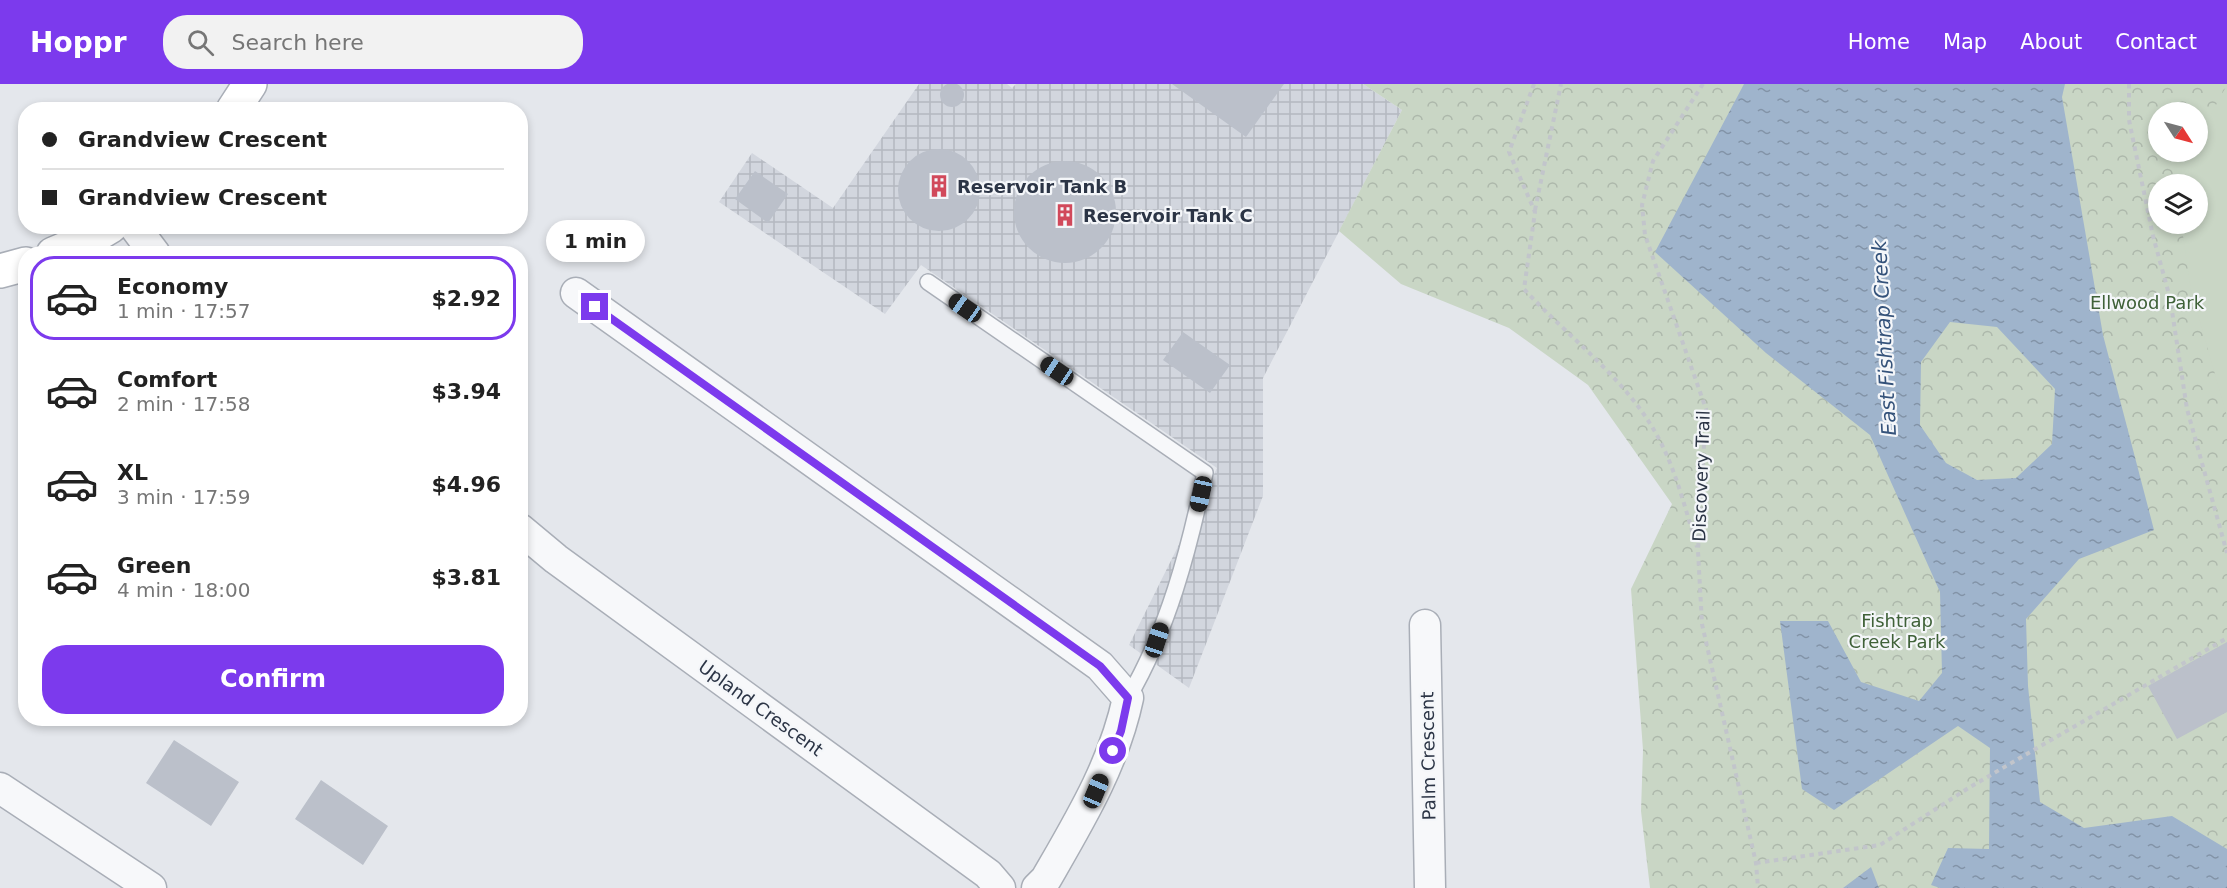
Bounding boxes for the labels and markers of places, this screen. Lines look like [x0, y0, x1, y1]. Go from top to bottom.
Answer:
building icon: Reservoir Tank B [926, 173, 952, 199]
place label: Reservoir Tank B [957, 176, 1127, 197]
building icon: Reservoir Tank C [1052, 202, 1078, 228]
place label: Reservoir Tank C [1083, 205, 1253, 226]

